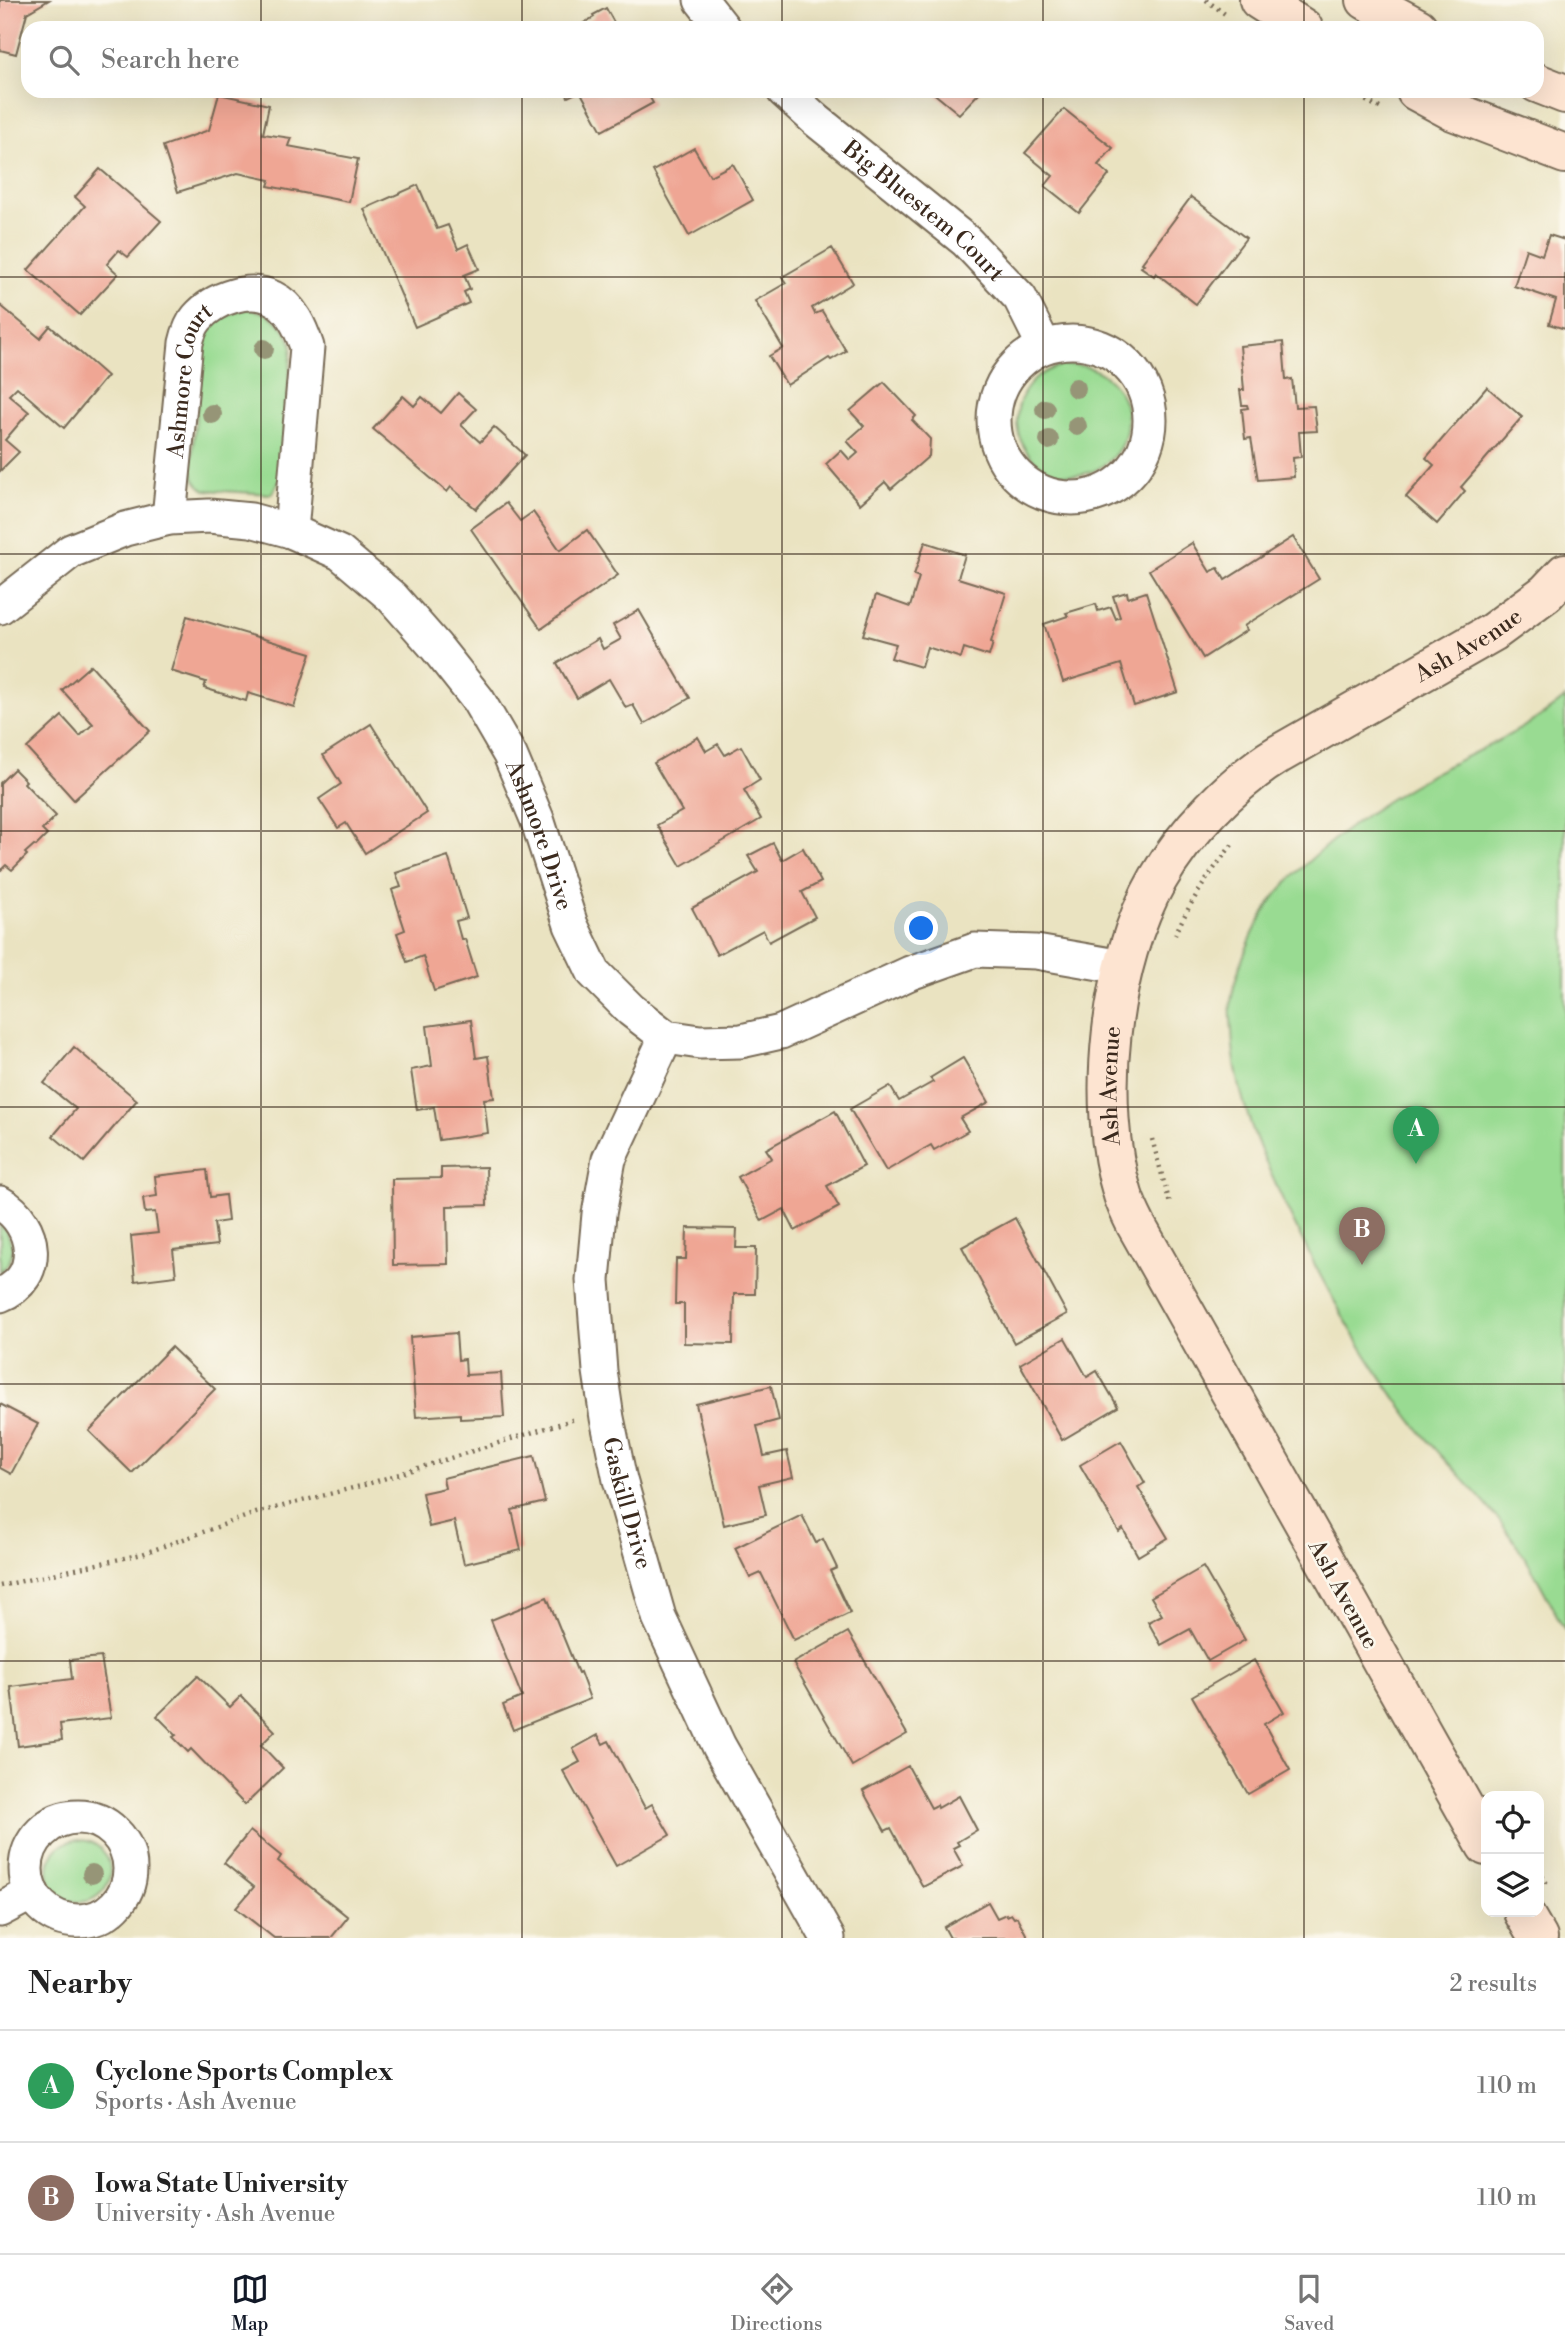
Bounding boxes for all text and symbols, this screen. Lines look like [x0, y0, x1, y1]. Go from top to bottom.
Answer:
search box [21, 21, 1544, 98]
icon: search [45, 41, 83, 79]
text: Search here [101, 44, 240, 76]
street label: Big Bluestem Court [836, 134, 1010, 288]
street label: Ashmore Court [162, 297, 218, 460]
street label: Ash Avenue [1409, 602, 1528, 689]
street label: Ashmore Drive [498, 755, 578, 914]
your location [904, 911, 938, 945]
street label: Ash Avenue [1095, 1025, 1127, 1148]
pin: A [1393, 1106, 1439, 1164]
pin: B [1339, 1207, 1385, 1265]
street label: Gaskill Drive [596, 1435, 658, 1572]
street label: Ash Avenue [1301, 1534, 1384, 1654]
map controls [1481, 1791, 1544, 1917]
button: locate [1481, 1791, 1544, 1854]
button: layers [1481, 1854, 1544, 1917]
text: Nearby [28, 1965, 132, 2003]
text: 2 results [1450, 1970, 1537, 1998]
text: Cyclone Sports Complex [95, 2056, 393, 2088]
text: A [43, 2072, 59, 2100]
text: 110 m [1477, 2072, 1537, 2100]
text: Sports · Ash Avenue [95, 2088, 297, 2116]
text: Iowa State University [95, 2168, 348, 2200]
text: B [42, 2184, 60, 2212]
text: 110 m [1477, 2184, 1537, 2212]
text: University · Ash Avenue [95, 2200, 335, 2228]
tab: Map [231, 2270, 269, 2336]
tab: Directions [731, 2270, 822, 2336]
tab: Saved [1284, 2270, 1334, 2336]

